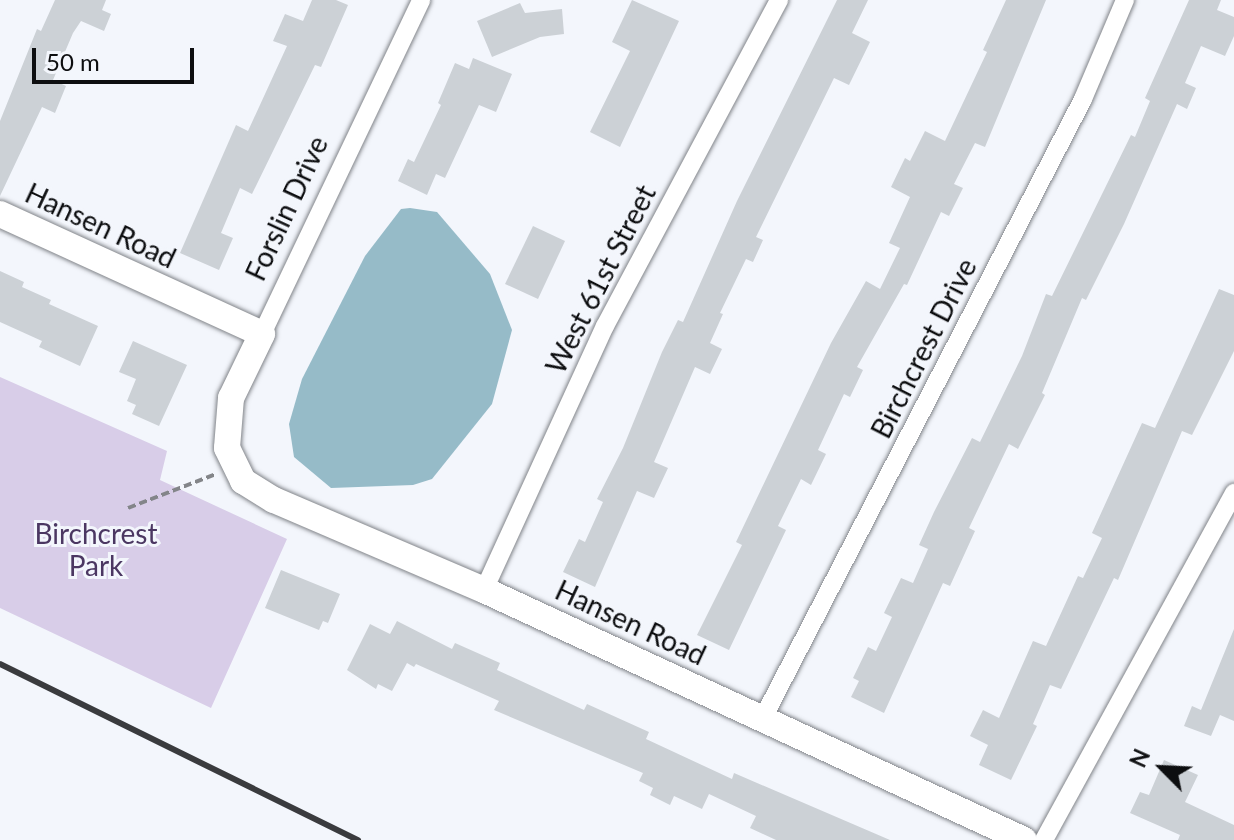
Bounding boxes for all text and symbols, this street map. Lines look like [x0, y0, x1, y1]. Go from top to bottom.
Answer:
scale bar [36, 32, 198, 82]
text: 50 m [46, 47, 100, 76]
street label: Forslin Drive [238, 130, 334, 286]
street label: Hansen Road [20, 175, 182, 275]
street label: West 61st Street [538, 179, 662, 379]
street label: Birchcrest Drive [863, 253, 983, 443]
park label: Birchcrest Park [34, 516, 158, 582]
street label: Hansen Road [550, 572, 712, 672]
north arrow [1122, 728, 1202, 808]
text: N [1124, 745, 1155, 771]

